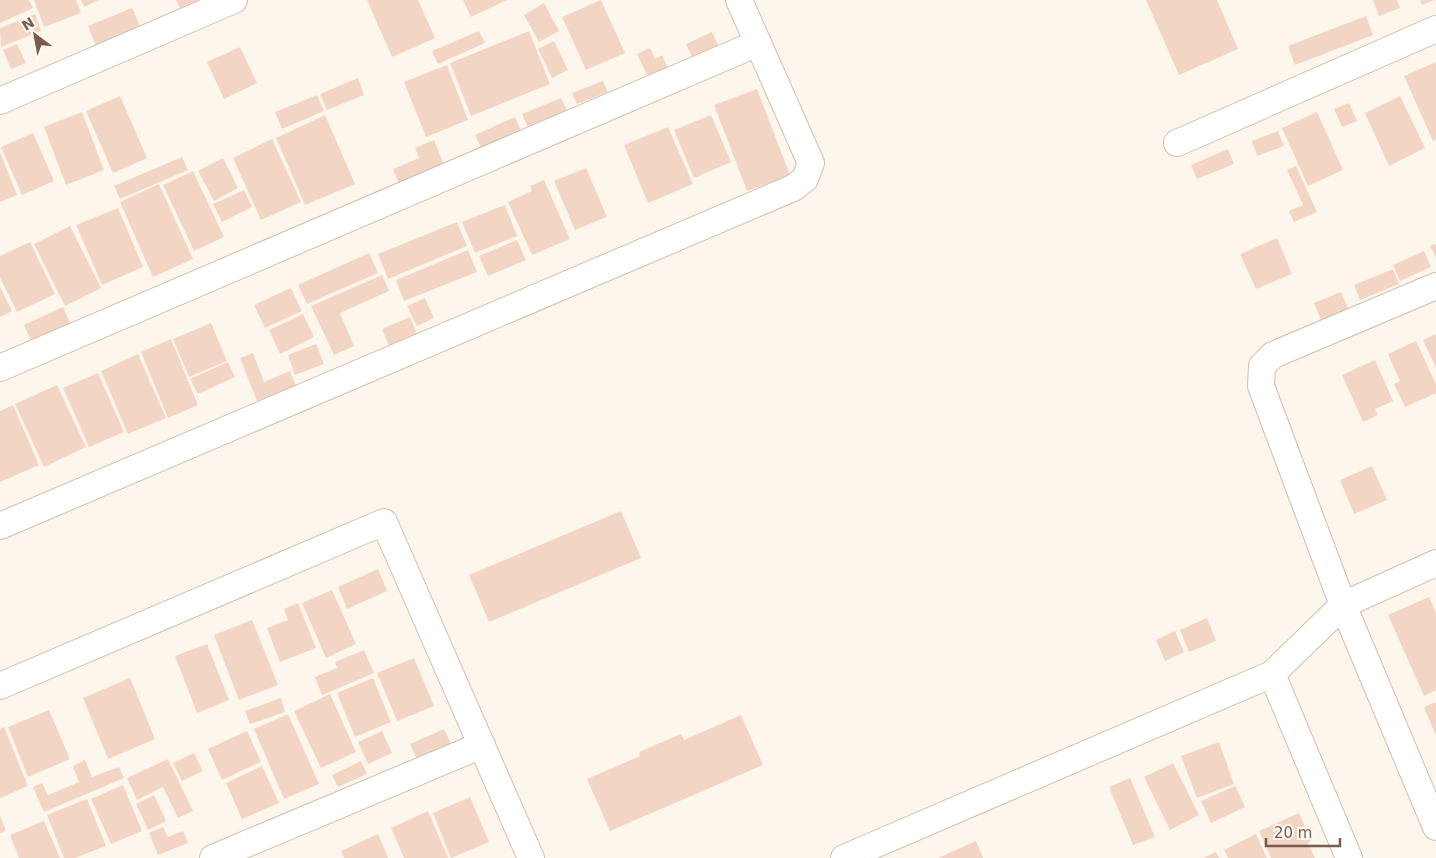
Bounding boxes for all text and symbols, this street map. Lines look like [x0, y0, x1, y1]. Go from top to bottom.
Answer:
north arrow [10, 10, 60, 60]
text: N [19, 14, 37, 34]
scale bar [1266, 816, 1340, 848]
text: 20 m [1274, 824, 1312, 842]

